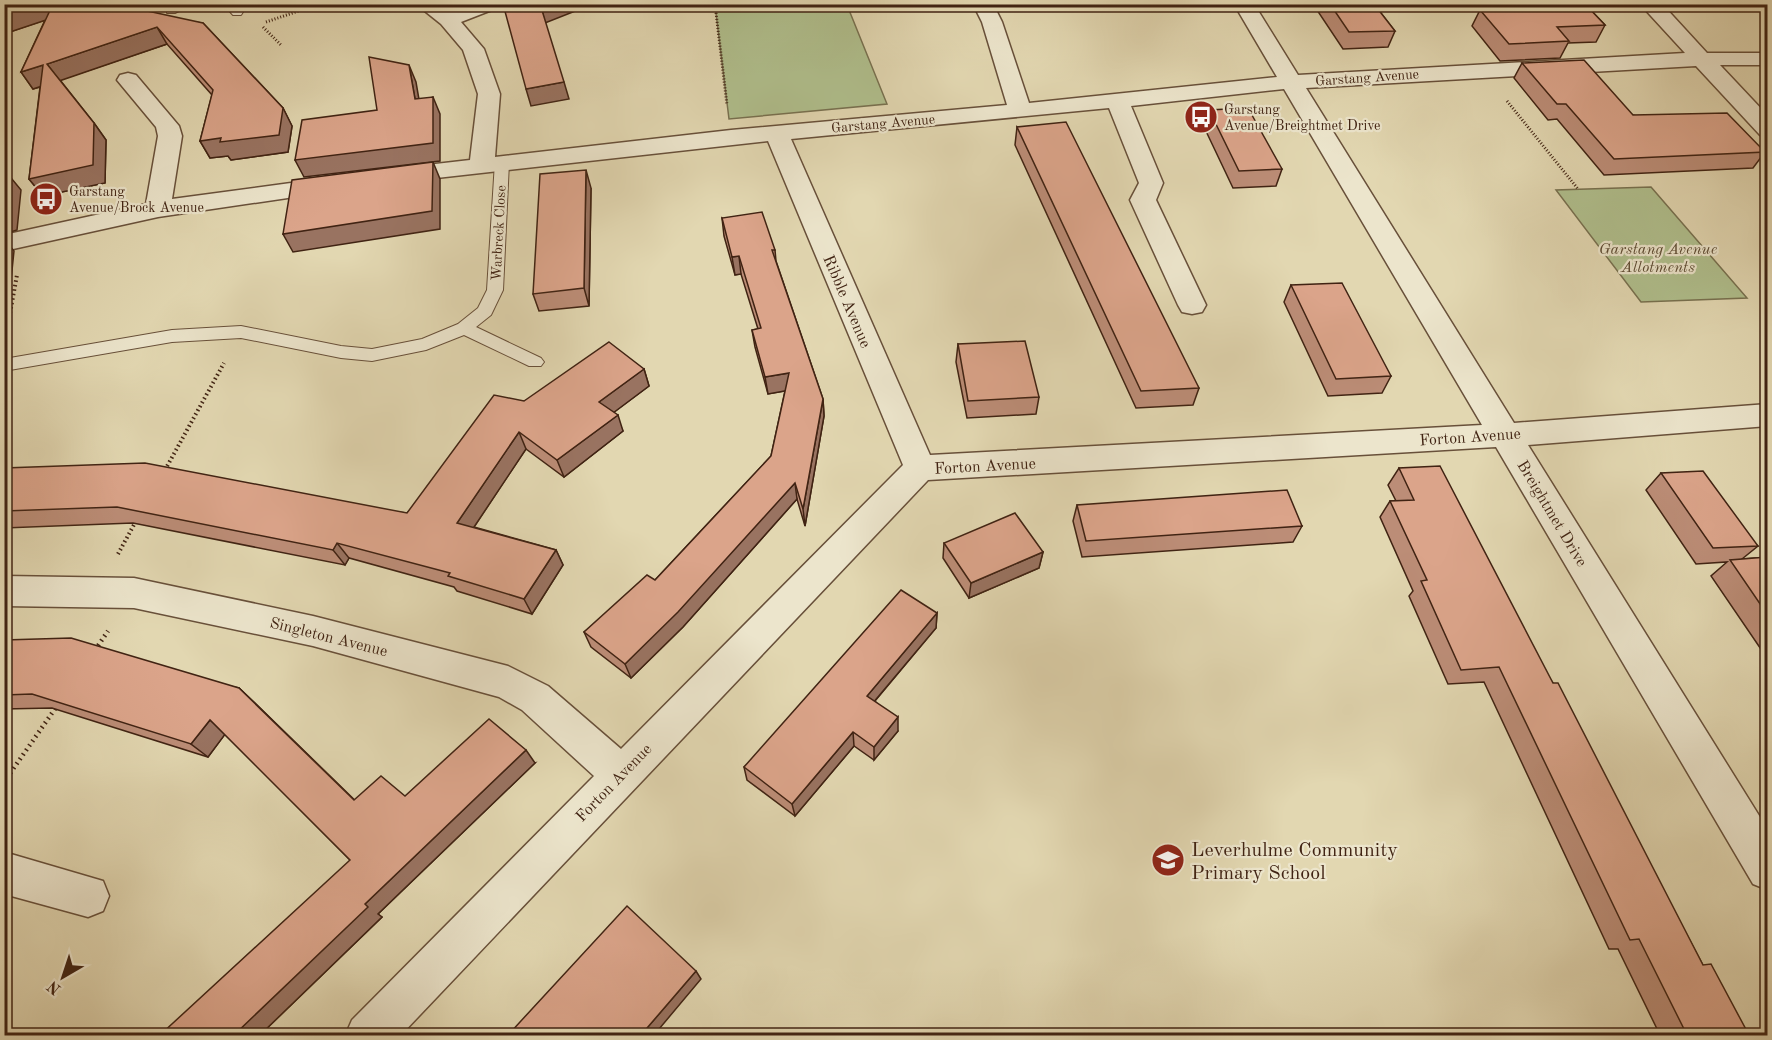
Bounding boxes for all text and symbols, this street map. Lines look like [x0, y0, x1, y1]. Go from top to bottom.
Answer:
street label: Garstang Avenue [1315, 67, 1420, 89]
bus stop icon: Garstang Avenue/Breightmet Drive [1183, 99, 1219, 135]
place label: Garstang Avenue/Breightmet Drive [1224, 103, 1380, 133]
street label: Garstang Avenue [831, 112, 936, 136]
bus stop icon: Garstang Avenue/Brock Avenue [28, 181, 64, 217]
place label: Garstang Avenue/Brock Avenue [69, 185, 204, 215]
street label: Warbreck Close [490, 185, 508, 281]
park label: Garstang Avenue Allotments [1599, 242, 1718, 276]
street label: Ribble Avenue [819, 253, 873, 351]
street label: Forton Avenue [1419, 426, 1521, 450]
street label: Forton Avenue [934, 456, 1036, 478]
street label: Breightmet Drive [1513, 458, 1589, 570]
street label: Singleton Avenue [268, 616, 389, 660]
street label: Forton Avenue [573, 741, 655, 826]
place label: Leverhulme Community Primary School [1191, 841, 1398, 884]
school or university icon: Leverhulme Community Primary School [1150, 842, 1186, 878]
north arrow [33, 947, 93, 1007]
text: N [44, 977, 65, 997]

